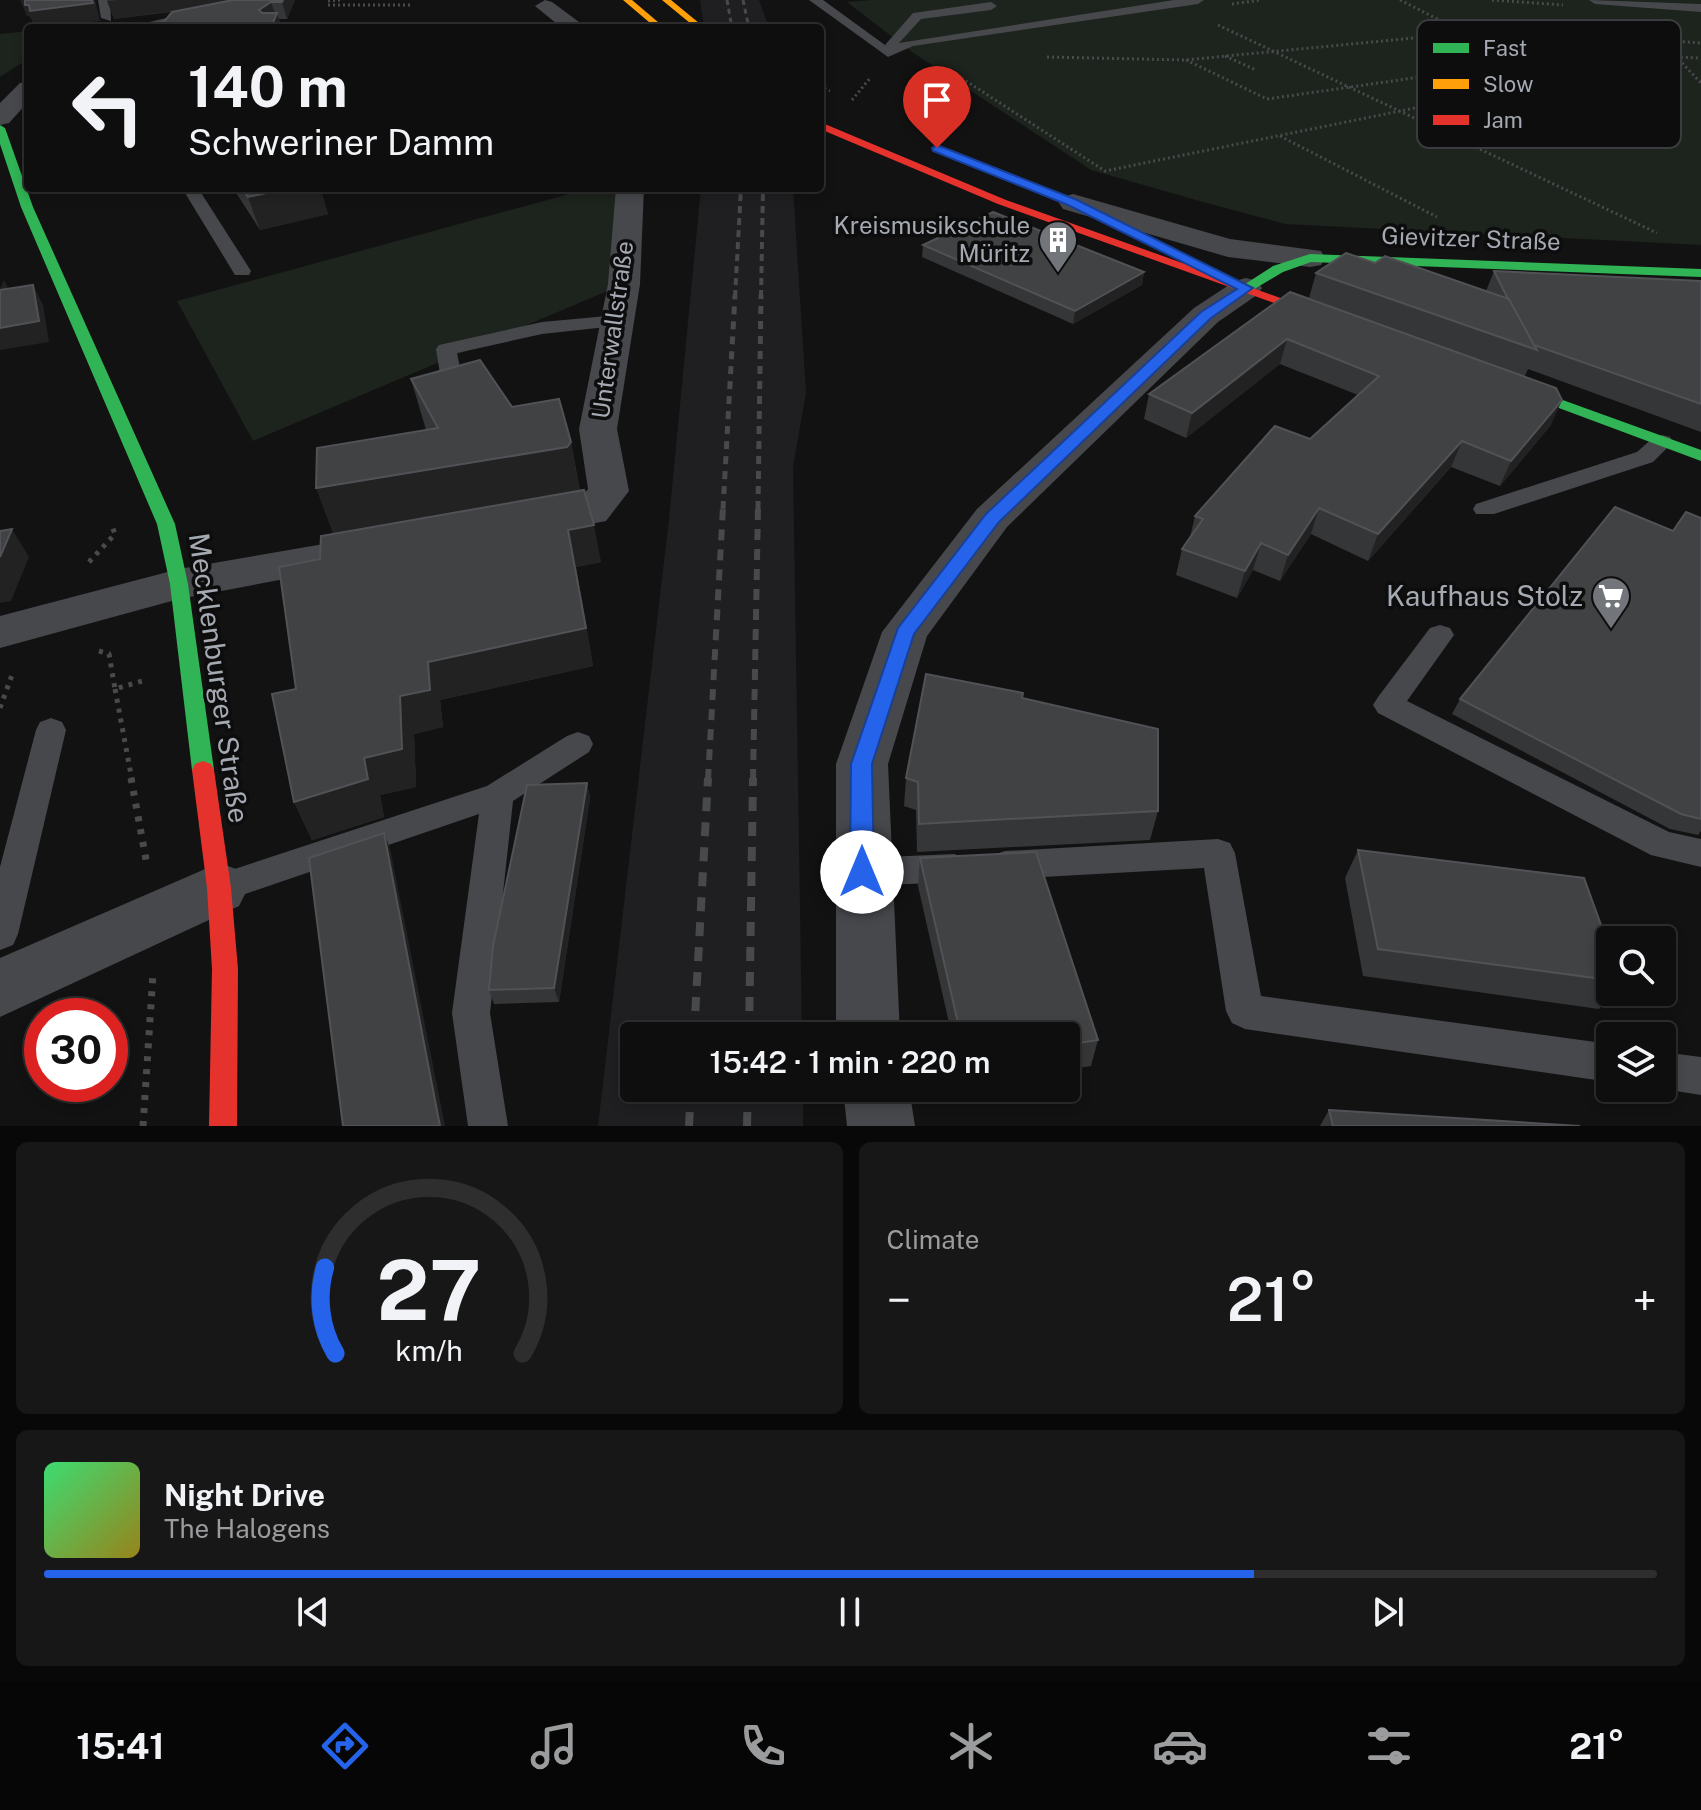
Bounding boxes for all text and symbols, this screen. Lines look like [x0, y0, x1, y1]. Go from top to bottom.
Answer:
legend [1417, 20, 1681, 148]
text: Fast [1483, 35, 1527, 61]
text: 140 m [188, 54, 348, 120]
icon: left [56, 56, 160, 160]
pin [903, 66, 971, 148]
text: Slow [1483, 71, 1533, 97]
icon: arrive [915, 78, 959, 122]
text: Jam [1483, 107, 1523, 133]
text: Schweriner Damm [188, 121, 494, 163]
place label: Kreismusikschule Müritz [833, 211, 1030, 267]
building icon: Kreismusikschule Müritz [1037, 219, 1079, 274]
street label: Gievitzer Straße [1381, 221, 1561, 255]
street label: Unterwallstraße [586, 239, 638, 421]
street label: Mecklenburger Straße [183, 531, 256, 825]
supermarket icon: Kaufhaus Stolz [1590, 575, 1632, 630]
place label: Kaufhaus Stolz [1386, 579, 1583, 612]
position arrow [820, 830, 904, 914]
map controls [1596, 926, 1676, 1102]
button: search [1596, 926, 1676, 1006]
speed limit sign: 30 [24, 998, 128, 1102]
button: layers [1596, 1022, 1676, 1102]
text: 15:42 · 1 min · 220 m [710, 1044, 990, 1080]
text: Climate [887, 1224, 980, 1255]
text: 27 [377, 1241, 482, 1339]
text: 21° [1227, 1264, 1317, 1335]
text: − [887, 1274, 911, 1326]
text: + [1633, 1274, 1657, 1326]
text: km/h [396, 1334, 463, 1367]
text: Night Drive [164, 1477, 325, 1513]
text: The Halogens [164, 1513, 330, 1544]
icon: previous [291, 1590, 335, 1634]
icon: pause [828, 1590, 872, 1634]
icon: next [1366, 1590, 1410, 1634]
icon: directions [317, 1718, 373, 1774]
icon: music [526, 1718, 582, 1774]
icon: phone [735, 1718, 791, 1774]
icon: climate [943, 1718, 999, 1774]
icon: car [1152, 1718, 1208, 1774]
icon: filters [1361, 1718, 1417, 1774]
text: 15:41 [76, 1725, 165, 1767]
text: 21° [1569, 1725, 1625, 1767]

